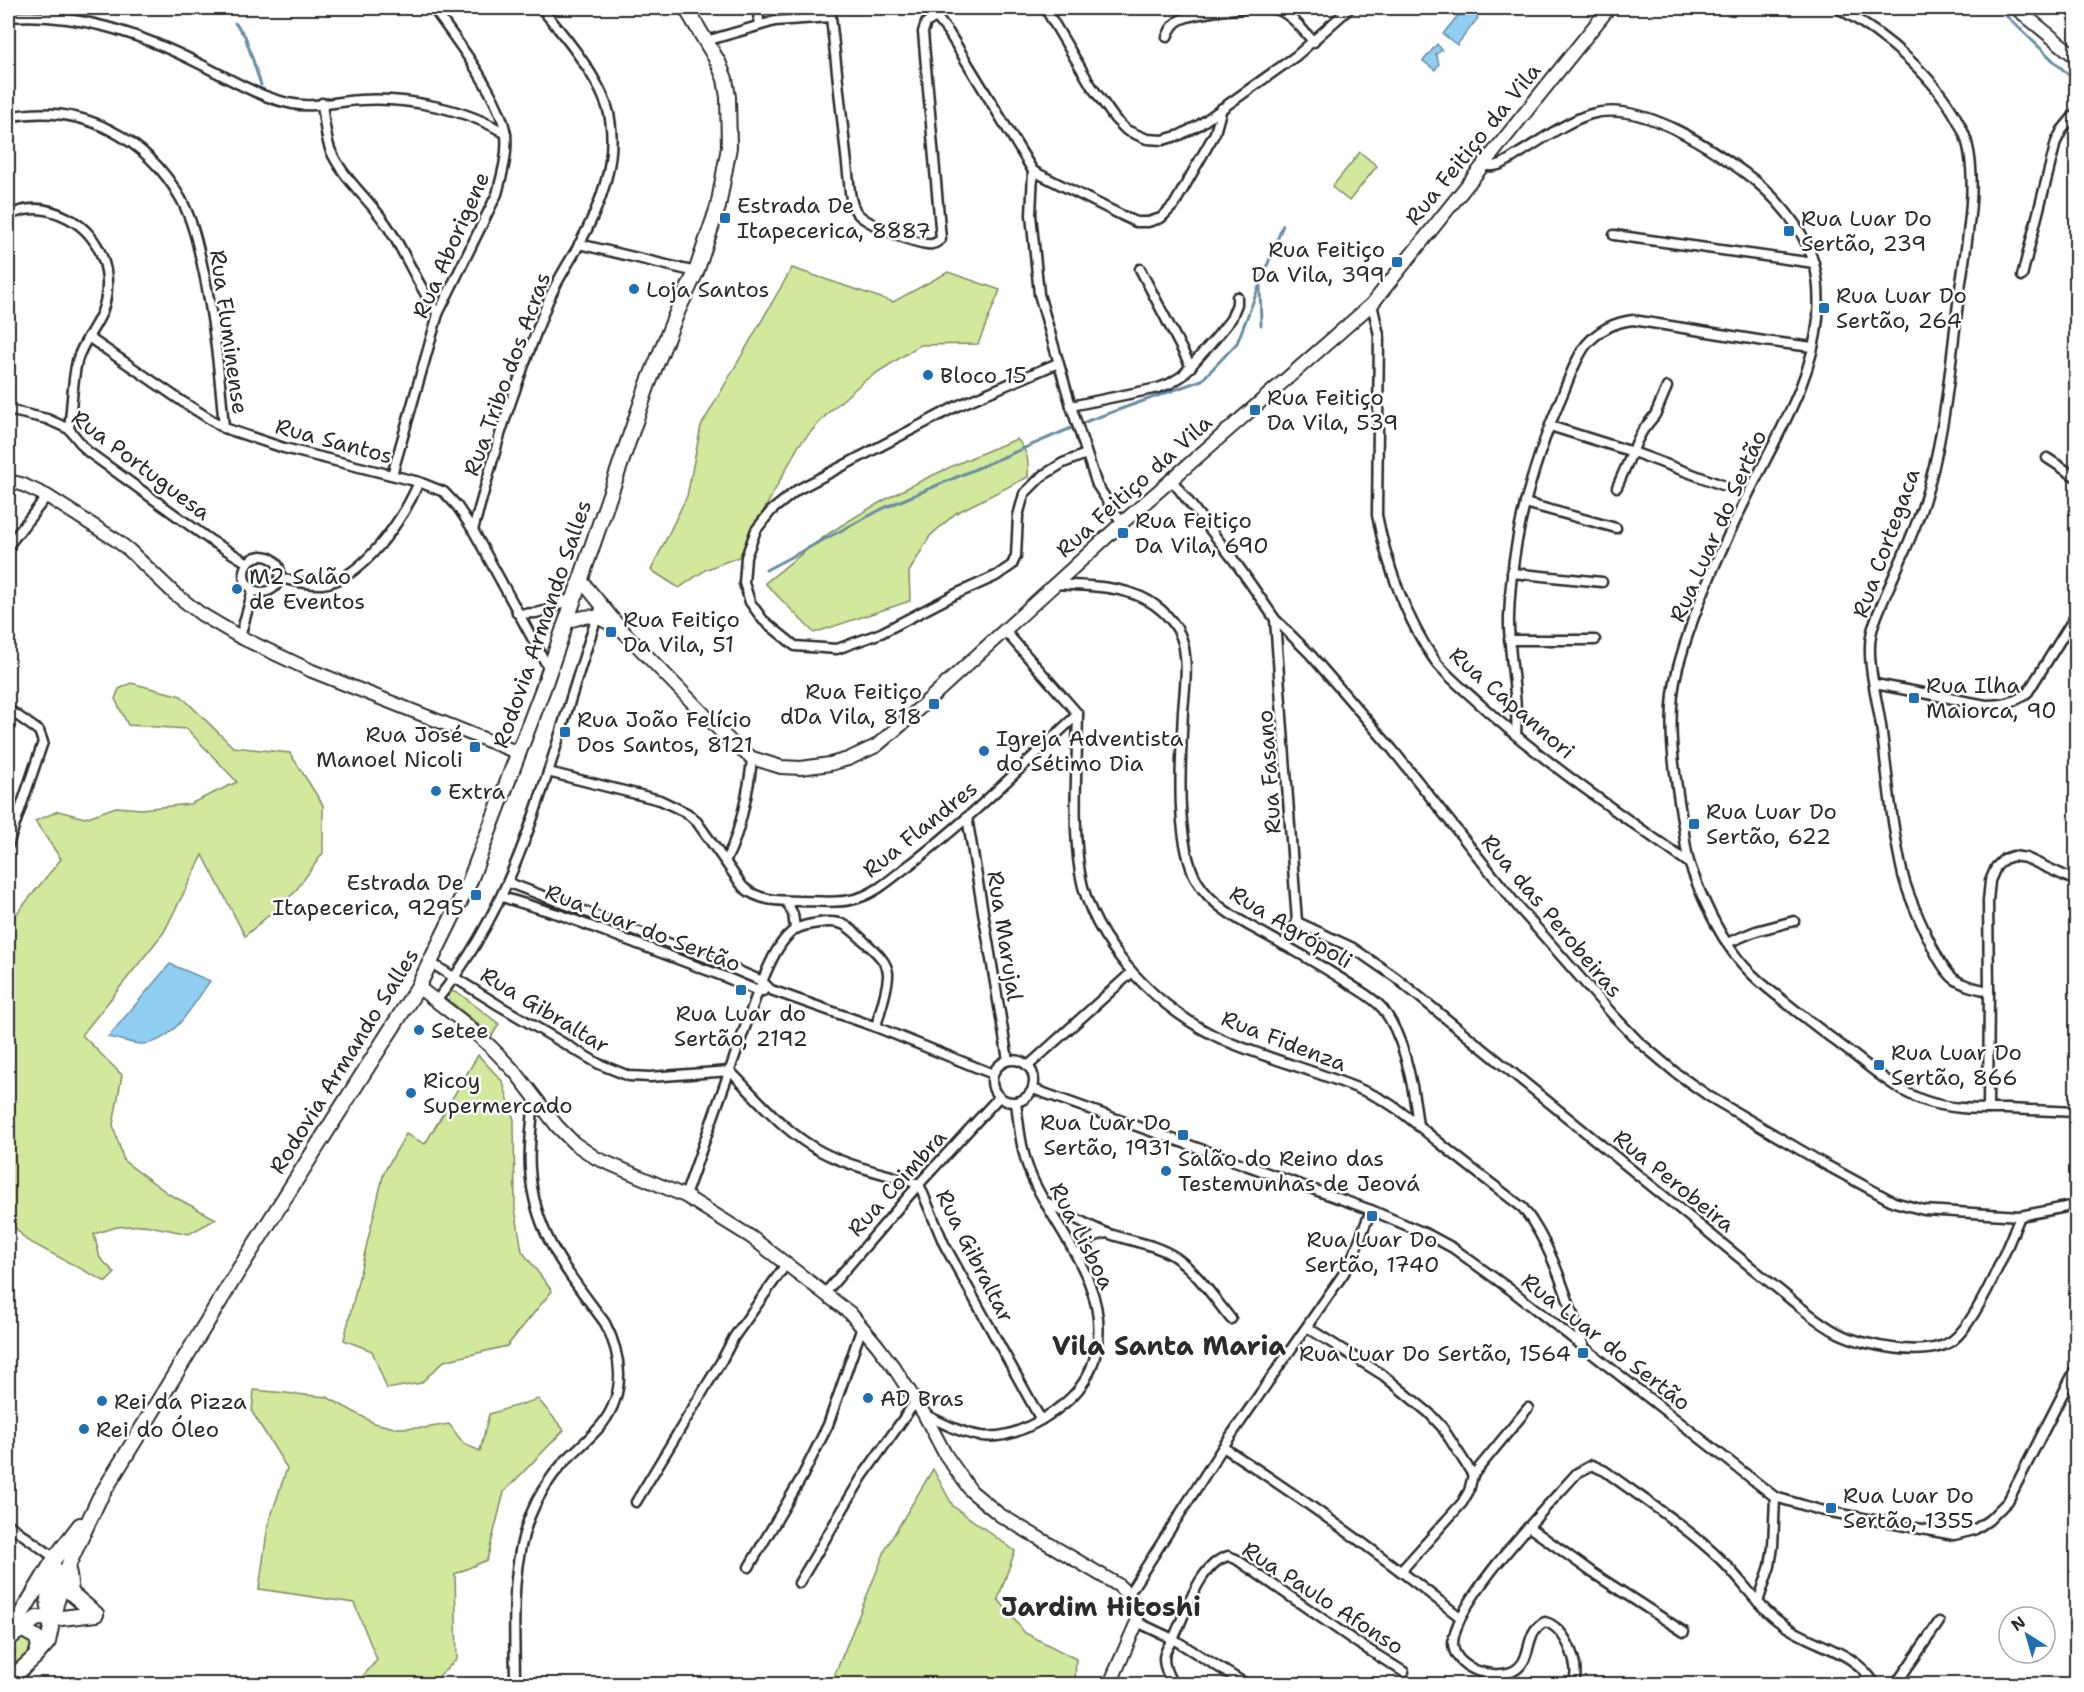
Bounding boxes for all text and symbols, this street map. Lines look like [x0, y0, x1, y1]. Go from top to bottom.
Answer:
street label: Rua Feitiço da Vila [1399, 57, 1548, 231]
street label: Rua Aborigene [406, 167, 496, 323]
place label: Estrada De Itapecerica, 8887 [737, 191, 931, 245]
place label: Rua Luar Do Sertão, 239 [1801, 204, 1932, 258]
marker: Estrada De Itapecerica, 8887 [718, 211, 732, 225]
marker: Rua Luar Do Sertão, 239 [1782, 224, 1796, 238]
place label: Rua Feitiço Da Vila, 399 [1252, 235, 1385, 289]
street label: Rua Fluminense [203, 248, 255, 416]
marker: Rua Feitiço Da Vila, 399 [1390, 255, 1404, 269]
street label: Rua Tribo dos Acras [457, 268, 557, 480]
place label: Loja Santos [646, 275, 769, 304]
place label: Rua Luar Do Sertão, 264 [1836, 281, 1967, 335]
marker: Loja Santos [627, 282, 641, 296]
marker: Rua Luar Do Sertão, 264 [1817, 301, 1831, 315]
place label: Bloco 15 [940, 361, 1027, 390]
marker: Bloco 15 [921, 368, 935, 382]
place label: Rua Feitiço Da Vila, 539 [1267, 383, 1398, 437]
street label: Rua Portuguesa [65, 403, 217, 527]
marker: Rua Feitiço Da Vila, 539 [1248, 403, 1262, 417]
street label: Rua Feitiço da Vila [1050, 408, 1218, 564]
street label: Rua Santos [272, 411, 396, 471]
street label: Rua Luar do Sertão [1663, 425, 1773, 627]
street label: Rua Cortegaca [1846, 464, 1927, 622]
street label: Rodovia Armando Salles [486, 496, 598, 752]
place label: Rua Feitiço Da Vila, 690 [1135, 506, 1269, 560]
marker: Rua Feitiço Da Vila, 690 [1116, 526, 1130, 540]
place label: M2 Salão de Eventos [249, 562, 365, 616]
marker: M2 Salão de Eventos [230, 582, 244, 596]
place label: Rua Feitiço Da Vila, 51 [623, 605, 740, 659]
marker: Rua Feitiço Da Vila, 51 [604, 625, 618, 639]
street label: Rua Capannori [1443, 641, 1581, 765]
place label: Rua Ilha Maiorca, 90 [1926, 671, 2057, 725]
place label: Rua Feitiço dDa Vila, 818 [780, 677, 922, 731]
marker: Rua Ilha Maiorca, 90 [1907, 691, 1921, 705]
marker: Rua Feitiço dDa Vila, 818 [927, 697, 941, 711]
place label: Rua João Felício Dos Santos, 8121 [577, 705, 753, 759]
street label: Rua Fasano [1250, 709, 1288, 835]
place label: Rua José Manoel Nicoli [316, 720, 463, 774]
place label: Igreja Adventista do Sétimo Dia [996, 724, 1184, 778]
marker: Rua João Felício Dos Santos, 8121 [558, 725, 572, 739]
marker: Rua José Manoel Nicoli [468, 740, 482, 754]
marker: Igreja Adventista do Sétimo Dia [977, 744, 991, 758]
street label: Rua Flandres [857, 774, 983, 884]
place label: Extra [448, 777, 505, 806]
marker: Extra [429, 784, 443, 798]
place label: Rua Luar Do Sertão, 622 [1706, 797, 1837, 851]
marker: Rua Luar Do Sertão, 622 [1687, 817, 1701, 831]
street label: Rua das Perobeiras [1475, 828, 1629, 1004]
place label: Estrada De Itapecerica, 9295 [272, 868, 464, 922]
street label: Rua Marujal [980, 869, 1030, 1003]
street label: Rua Luar do Sertão [541, 877, 745, 979]
street label: Rua Agrópoli [1224, 879, 1358, 975]
marker: Estrada De Itapecerica, 9295 [469, 888, 483, 902]
street label: Rodovia Armando Salles [263, 943, 425, 1179]
street label: Rua Gibraltar [475, 960, 615, 1060]
marker: Rua Luar do Sertão, 2192 [734, 983, 748, 997]
place label: Rua Luar do Sertão, 2192 [674, 999, 808, 1053]
street label: Rua Fidenza [1217, 1004, 1351, 1078]
place label: Setee [431, 1016, 489, 1045]
marker: Setee [412, 1023, 426, 1037]
place label: Rua Luar Do Sertão, 866 [1891, 1038, 2022, 1092]
marker: Rua Luar Do Sertão, 866 [1872, 1058, 1886, 1072]
place label: Ricoy Supermercado [423, 1066, 573, 1120]
marker: Ricoy Supermercado [404, 1086, 418, 1100]
place label: Rua Luar Do Sertão, 1931 [1040, 1108, 1171, 1162]
street label: Rua Coimbra [841, 1123, 953, 1243]
street label: Rua Perobeira [1607, 1123, 1741, 1239]
marker: Rua Luar Do Sertão, 1931 [1176, 1128, 1190, 1142]
place label: Salão do Reino das Testemunhas de Jeová [1178, 1144, 1420, 1198]
marker: Salão do Reino das Testemunhas de Jeová [1159, 1164, 1173, 1178]
street label: Rua Lisboa [1043, 1178, 1121, 1295]
street label: Rua Gibraltar [929, 1185, 1021, 1327]
marker: Rua Luar Do Sertão, 1740 [1365, 1209, 1379, 1223]
place label: Rua Luar Do Sertão, 1740 [1305, 1225, 1439, 1279]
street label: Rua Luar do Sertão [1515, 1267, 1697, 1417]
district label: Vila Santa Maria [1052, 1328, 1286, 1363]
place label: Rua Luar Do Sertão, 1564 [1299, 1339, 1571, 1368]
marker: Rua Luar Do Sertão, 1564 [1576, 1346, 1590, 1360]
place label: AD Bras [880, 1384, 964, 1413]
place label: Rei da Pizza [114, 1387, 247, 1416]
marker: AD Bras [861, 1391, 875, 1405]
marker: Rei da Pizza [95, 1394, 109, 1408]
place label: Rei do Óleo [96, 1415, 219, 1444]
marker: Rei do Óleo [77, 1422, 91, 1436]
place label: Rua Luar Do Sertão, 1355 [1843, 1481, 1974, 1535]
marker: Rua Luar Do Sertão, 1355 [1824, 1501, 1838, 1515]
street label: Rua Paulo Afonso [1237, 1535, 1409, 1661]
district label: Jardim Hitoshi [1001, 1589, 1201, 1624]
north arrow [1997, 1605, 2057, 1665]
text: N [2007, 1611, 2030, 1636]

